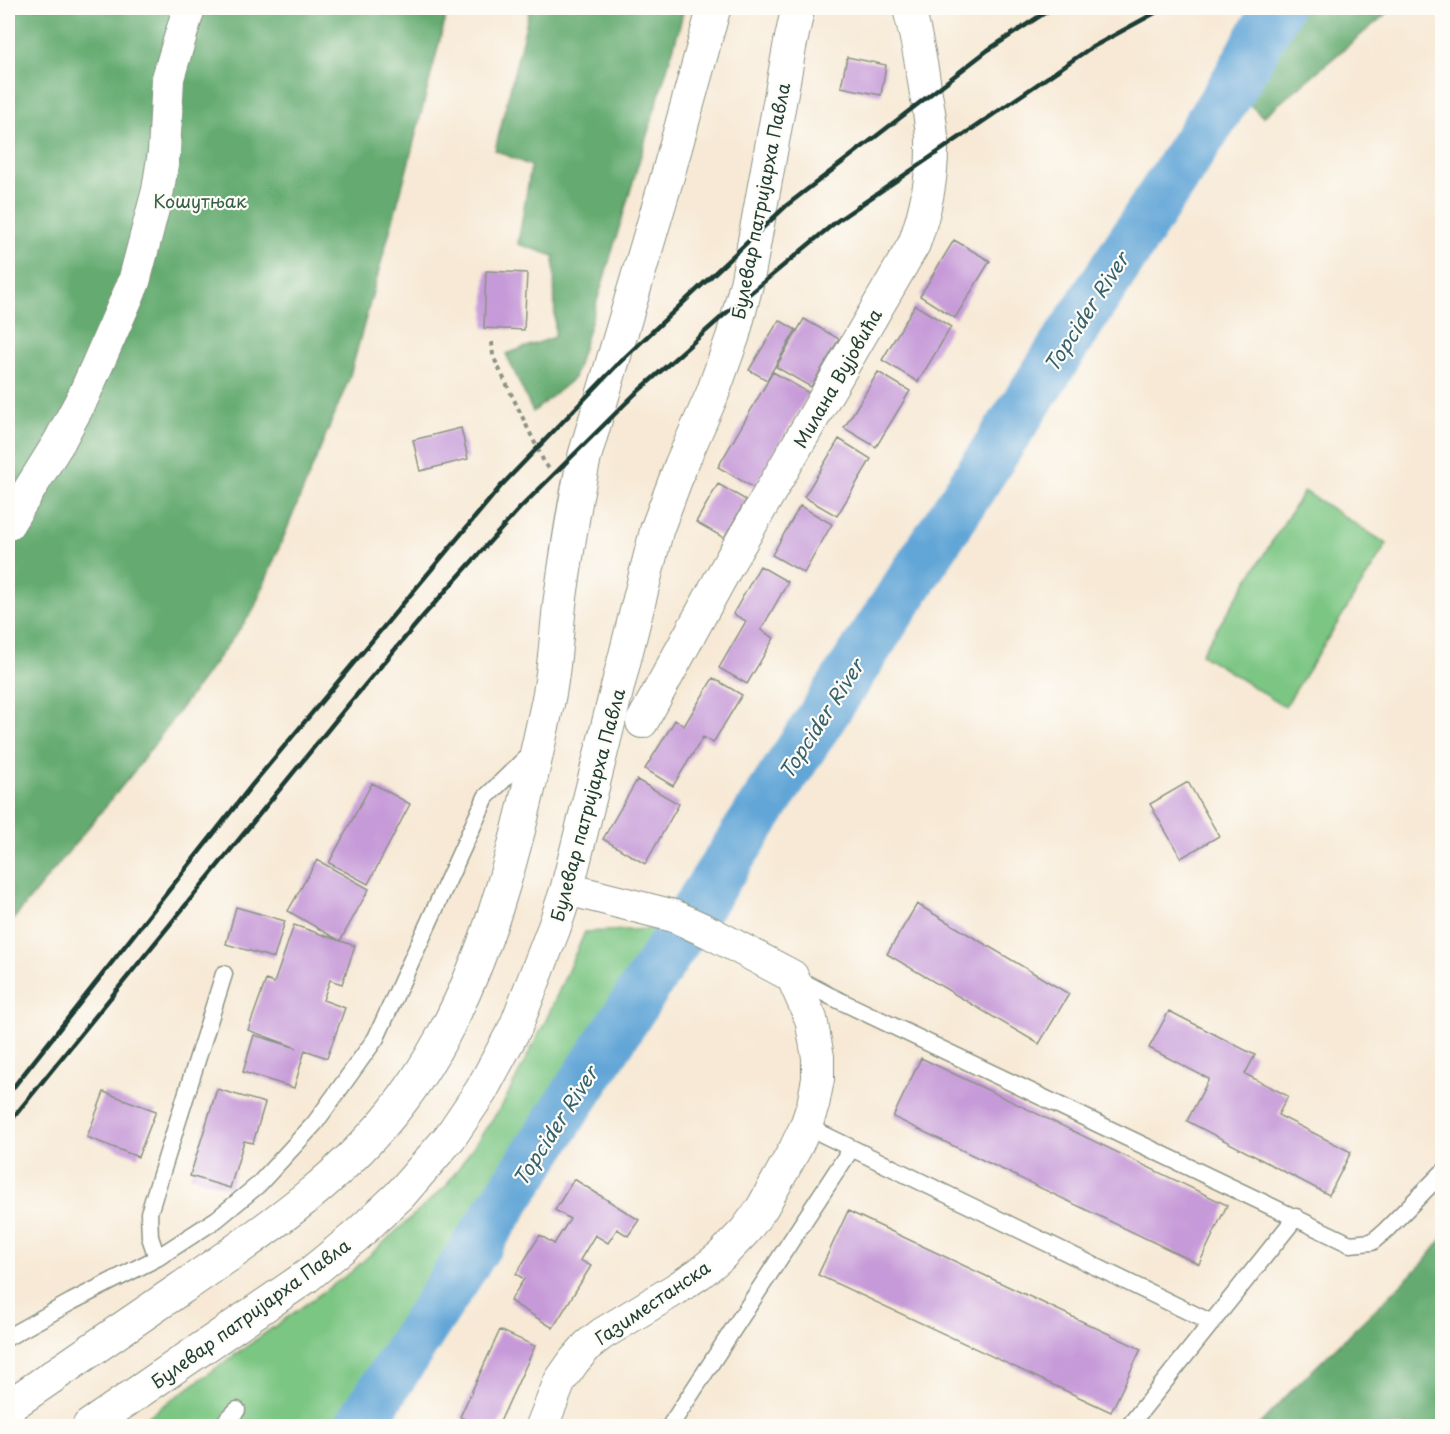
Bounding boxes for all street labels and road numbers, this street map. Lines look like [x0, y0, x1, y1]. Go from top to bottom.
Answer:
street label: Булевар патријарха Павла [724, 80, 796, 322]
street label: Милана Вујовића [786, 303, 888, 453]
street label: Булевар патријарха Павла [543, 685, 631, 925]
street label: Булевар патријарха Павла [145, 1231, 356, 1395]
street label: Газиместанска [589, 1253, 716, 1351]

